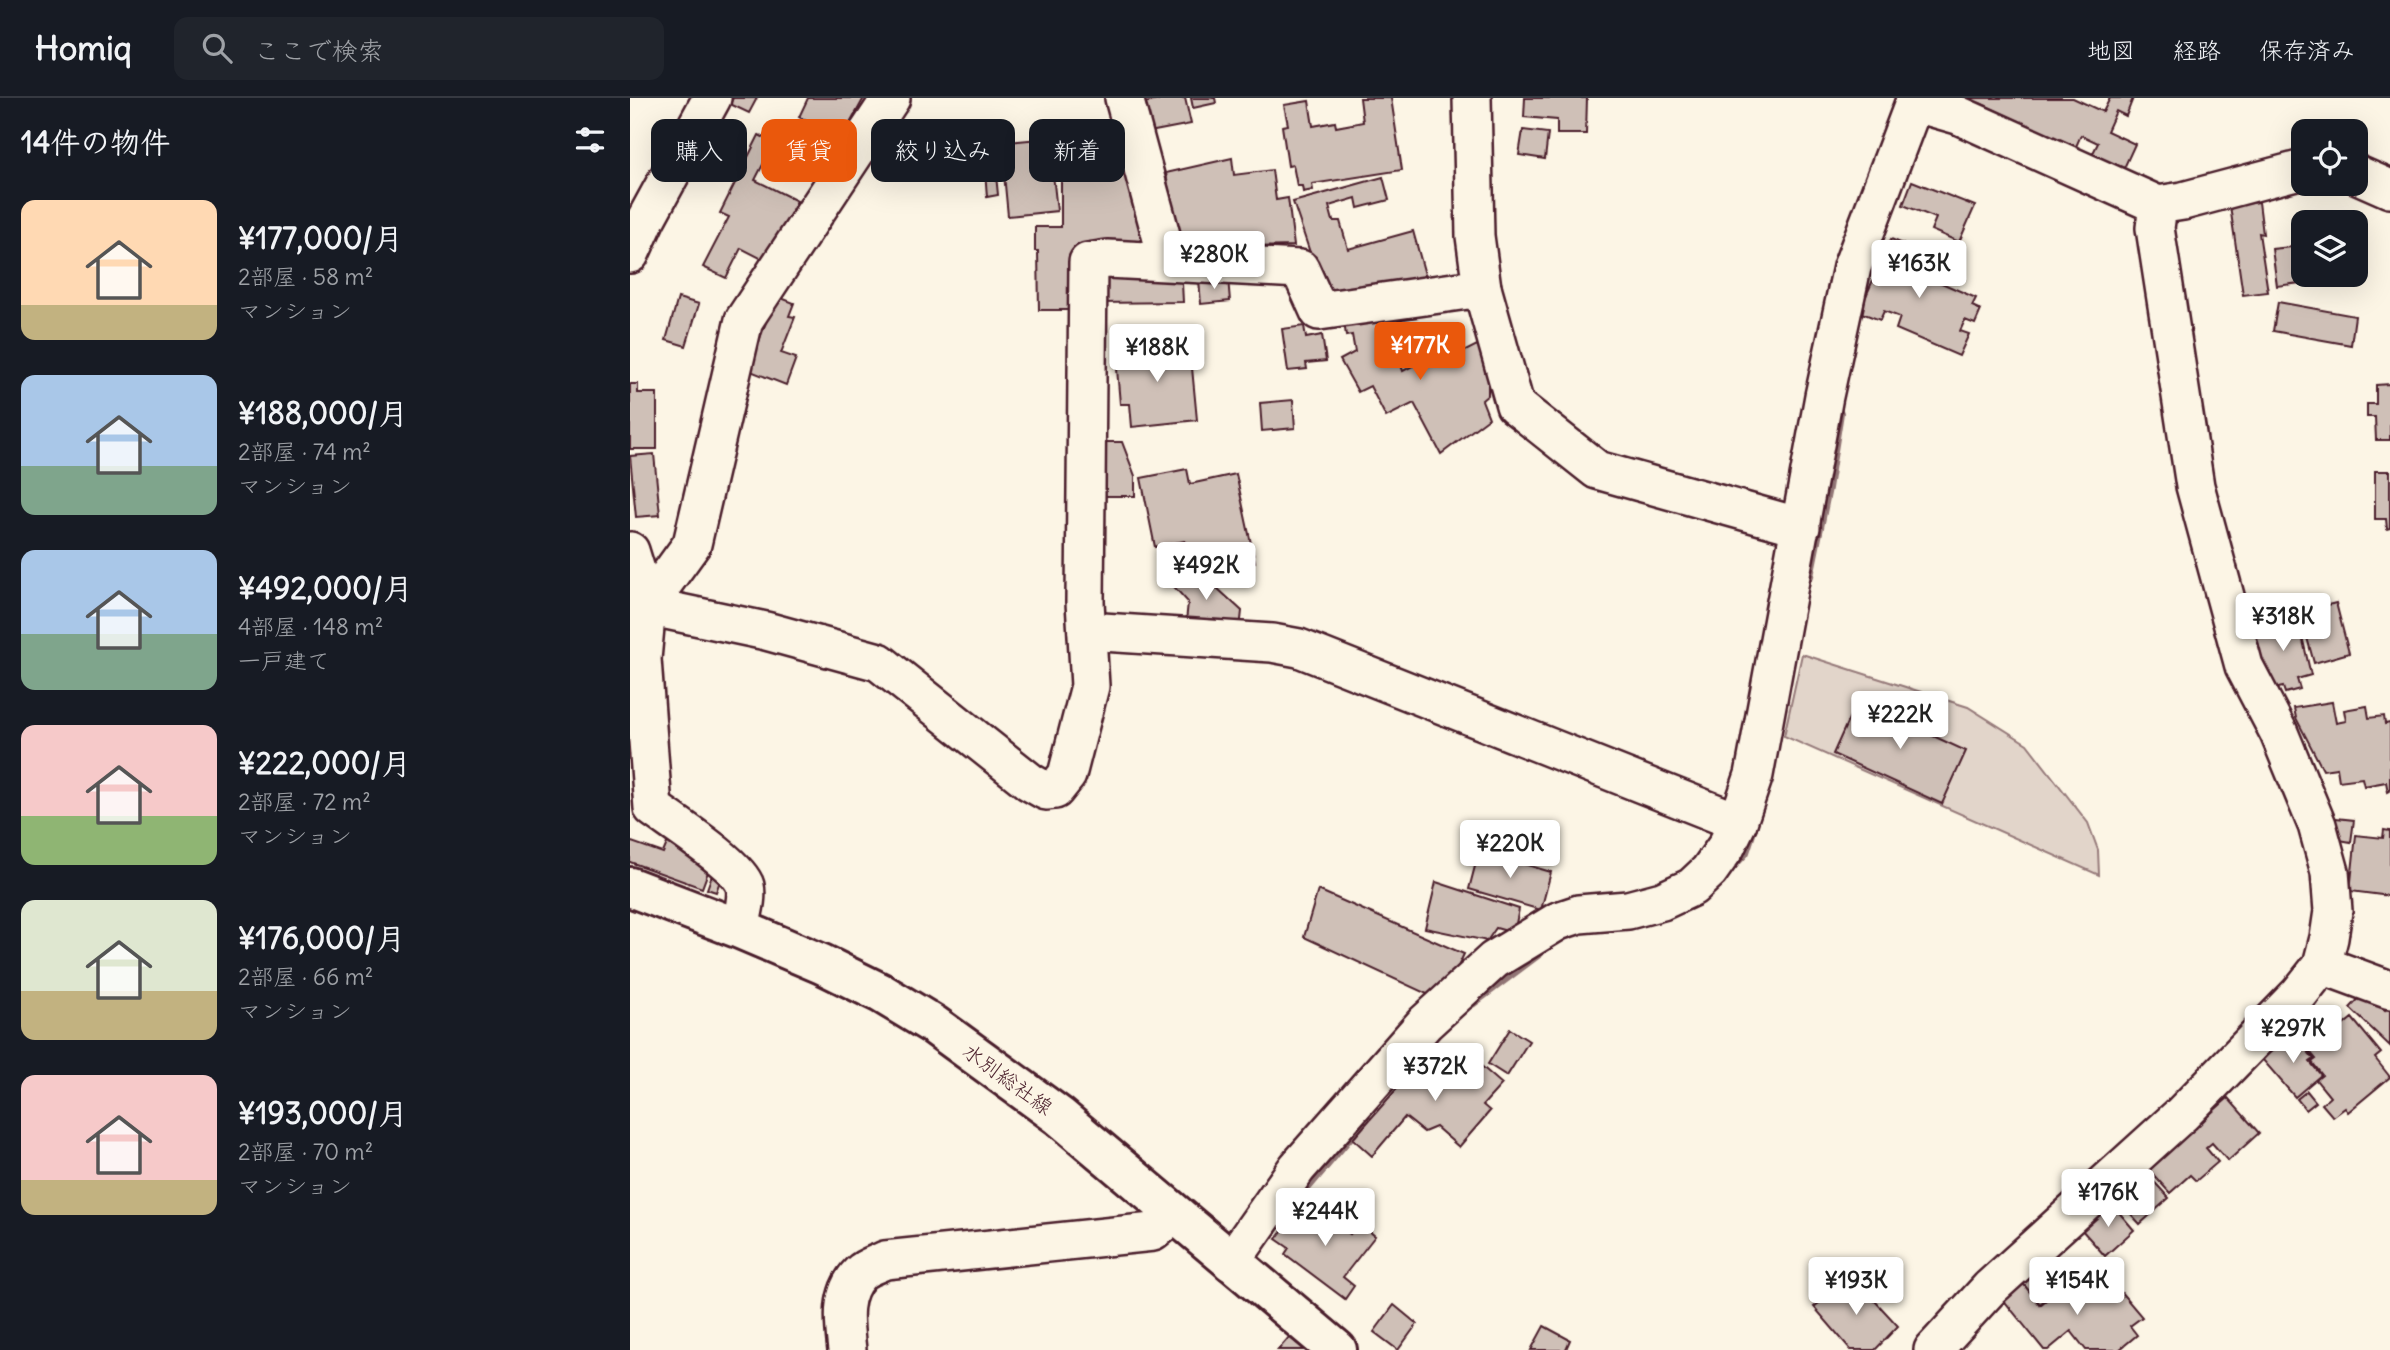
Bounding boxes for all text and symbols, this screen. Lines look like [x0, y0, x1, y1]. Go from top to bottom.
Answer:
search box [174, 17, 664, 80]
text: Homiq [35, 27, 132, 69]
icon: search [198, 29, 236, 67]
text: ここで検索 [254, 34, 384, 67]
text: 地図 [2087, 35, 2135, 65]
text: 経路 [2173, 35, 2221, 65]
text: 保存済み [2259, 35, 2355, 65]
chip: 購入 [651, 119, 747, 182]
chip: 賃貸 [761, 119, 857, 182]
chip: 絞り込み [871, 119, 1015, 182]
chip: 新着 [1029, 119, 1125, 182]
map controls [2291, 119, 2368, 287]
button: locate [2291, 119, 2368, 196]
icon: filters [571, 121, 609, 159]
text: 14件の物件 [21, 123, 170, 161]
button: layers [2291, 210, 2368, 287]
text: ¥177,000/月 [238, 219, 403, 257]
icon: home [77, 228, 161, 312]
pin: ¥280K [1165, 232, 1263, 291]
text: ¥280K [1180, 239, 1248, 268]
pin: ¥163K [1870, 240, 1968, 300]
text: ¥163K [1887, 248, 1951, 277]
text: 2部屋 · 58 m² [238, 262, 373, 291]
text: マンション [238, 296, 352, 325]
pin: ¥177K [1371, 322, 1469, 382]
pin: ¥188K [1108, 324, 1206, 384]
text: ¥177K [1390, 330, 1450, 359]
text: ¥188K [1125, 332, 1189, 361]
text: ¥188,000/月 [238, 394, 408, 432]
icon: home [77, 403, 161, 487]
text: 2部屋 · 74 m² [238, 437, 371, 466]
text: マンション [238, 471, 352, 500]
pin: ¥492K [1157, 542, 1255, 602]
text: ¥492K [1173, 550, 1239, 579]
text: ¥492,000/月 [238, 569, 413, 607]
icon: home [77, 578, 161, 662]
pin: ¥318K [2234, 594, 2332, 653]
text: ¥318K [2252, 601, 2314, 630]
text: 4部屋 · 148 m² [238, 612, 383, 641]
text: 一戸建て [238, 646, 330, 675]
pin: ¥222K [1851, 692, 1949, 751]
text: ¥222K [1867, 699, 1933, 728]
text: ¥222,000/月 [238, 744, 411, 782]
icon: home [77, 753, 161, 837]
text: 2部屋 · 72 m² [238, 787, 371, 816]
pin: ¥220K [1461, 820, 1559, 880]
text: マンション [238, 821, 352, 850]
text: ¥220K [1476, 828, 1544, 857]
text: ¥176,000/月 [238, 919, 405, 957]
icon: home [77, 928, 161, 1012]
text: 2部屋 · 66 m² [238, 962, 373, 991]
text: マンション [238, 996, 352, 1025]
pin: ¥297K [2244, 1006, 2342, 1065]
text: ¥297K [2261, 1013, 2325, 1042]
street label: 水別総社線 [958, 1037, 1058, 1121]
pin: ¥372K [1386, 1044, 1484, 1103]
text: ¥372K [1403, 1051, 1467, 1080]
text: ¥193,000/月 [238, 1094, 408, 1132]
icon: home [77, 1103, 161, 1187]
text: 2部屋 · 70 m² [238, 1137, 373, 1166]
pin: ¥176K [2059, 1170, 2157, 1229]
text: マンション [238, 1171, 352, 1200]
text: ¥176K [2077, 1177, 2139, 1206]
pin: ¥244K [1276, 1188, 1374, 1248]
text: ¥244K [1292, 1196, 1358, 1225]
pin: ¥193K [1807, 1258, 1905, 1317]
pin: ¥154K [2028, 1258, 2126, 1317]
text: ¥193K [1824, 1265, 1888, 1294]
text: ¥154K [2045, 1265, 2109, 1294]

